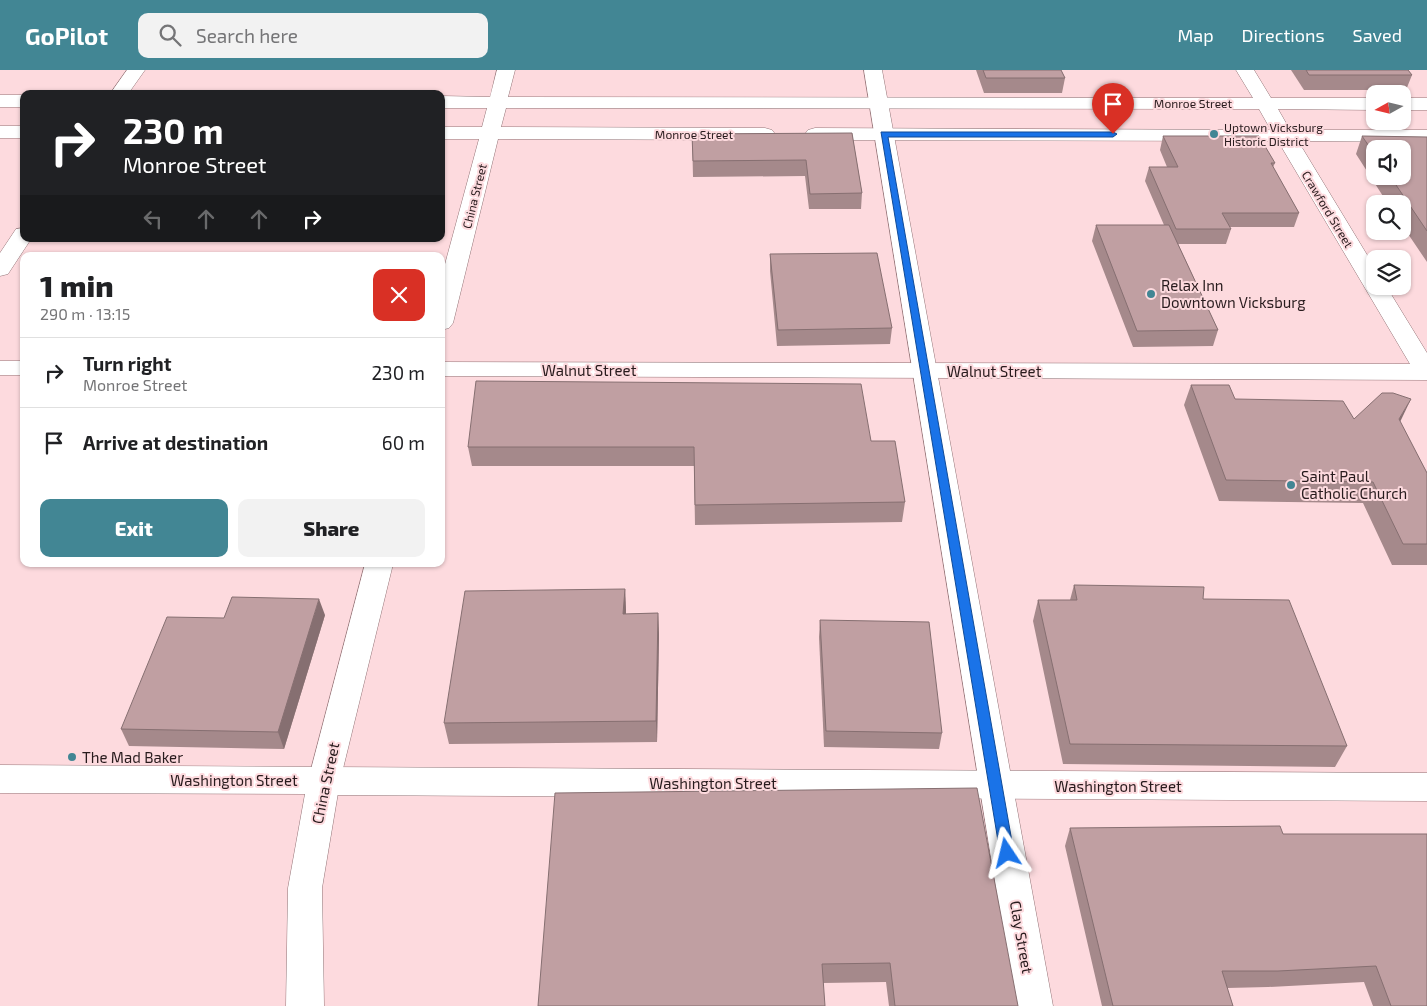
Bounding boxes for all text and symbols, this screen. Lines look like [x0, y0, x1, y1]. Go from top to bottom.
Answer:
search box [138, 13, 488, 58]
text: GoPilot [25, 21, 108, 50]
icon: search [156, 21, 184, 49]
text: Search here [196, 24, 298, 47]
text: Map [1177, 24, 1214, 46]
text: Directions [1242, 24, 1325, 46]
text: Saved [1353, 24, 1402, 46]
pin [1092, 83, 1134, 134]
north arrow [1366, 85, 1411, 130]
map controls [1366, 85, 1411, 295]
icon: arrive [1099, 90, 1127, 118]
street label: Monroe Street [1154, 96, 1233, 110]
text: 230 m [123, 109, 224, 151]
icon: right [40, 110, 105, 175]
place label: Uptown Vicksburg Historic District [1224, 120, 1323, 148]
street label: Monroe Street [655, 127, 734, 141]
marker: Uptown Vicksburg Historic District [1208, 128, 1220, 140]
button: sound [1366, 140, 1411, 185]
text: Monroe Street [123, 151, 266, 177]
street label: China Street [459, 162, 489, 230]
street label: Crawford Street [1300, 168, 1357, 250]
button: search [1366, 195, 1411, 240]
icon: left [139, 205, 167, 233]
icon: ahead [192, 205, 220, 233]
icon: ahead [245, 205, 273, 233]
icon: right [298, 205, 326, 233]
button: layers [1366, 250, 1411, 295]
text: 1 min [40, 267, 114, 303]
button: close [373, 269, 425, 321]
place label: Relax Inn Downtown Vicksburg [1161, 276, 1306, 311]
marker: Relax Inn Downtown Vicksburg [1145, 288, 1157, 300]
text: 290 m · 13:15 [40, 304, 130, 323]
text: Turn right [83, 352, 171, 375]
icon: right [40, 359, 68, 387]
text: 230 m [371, 361, 425, 384]
street label: Walnut Street [542, 361, 637, 379]
street label: Walnut Street [947, 362, 1042, 380]
text: Monroe Street [83, 375, 187, 394]
icon: arrive [40, 429, 68, 457]
text: Arrive at destination [83, 431, 268, 454]
text: 60 m [382, 431, 425, 454]
place label: Saint Paul Catholic Church [1301, 467, 1407, 502]
marker: Saint Paul Catholic Church [1285, 479, 1297, 491]
button: Exit [40, 499, 228, 557]
button: Share [238, 499, 425, 557]
street label: China Street [308, 740, 342, 825]
place label: The Mad Baker [82, 748, 183, 766]
marker: The Mad Baker [66, 751, 78, 763]
street label: Washington Street [170, 771, 298, 789]
street label: Washington Street [649, 774, 777, 792]
street label: Washington Street [1054, 777, 1182, 795]
position arrow [980, 826, 1032, 878]
street label: Clay Street [1007, 899, 1037, 975]

